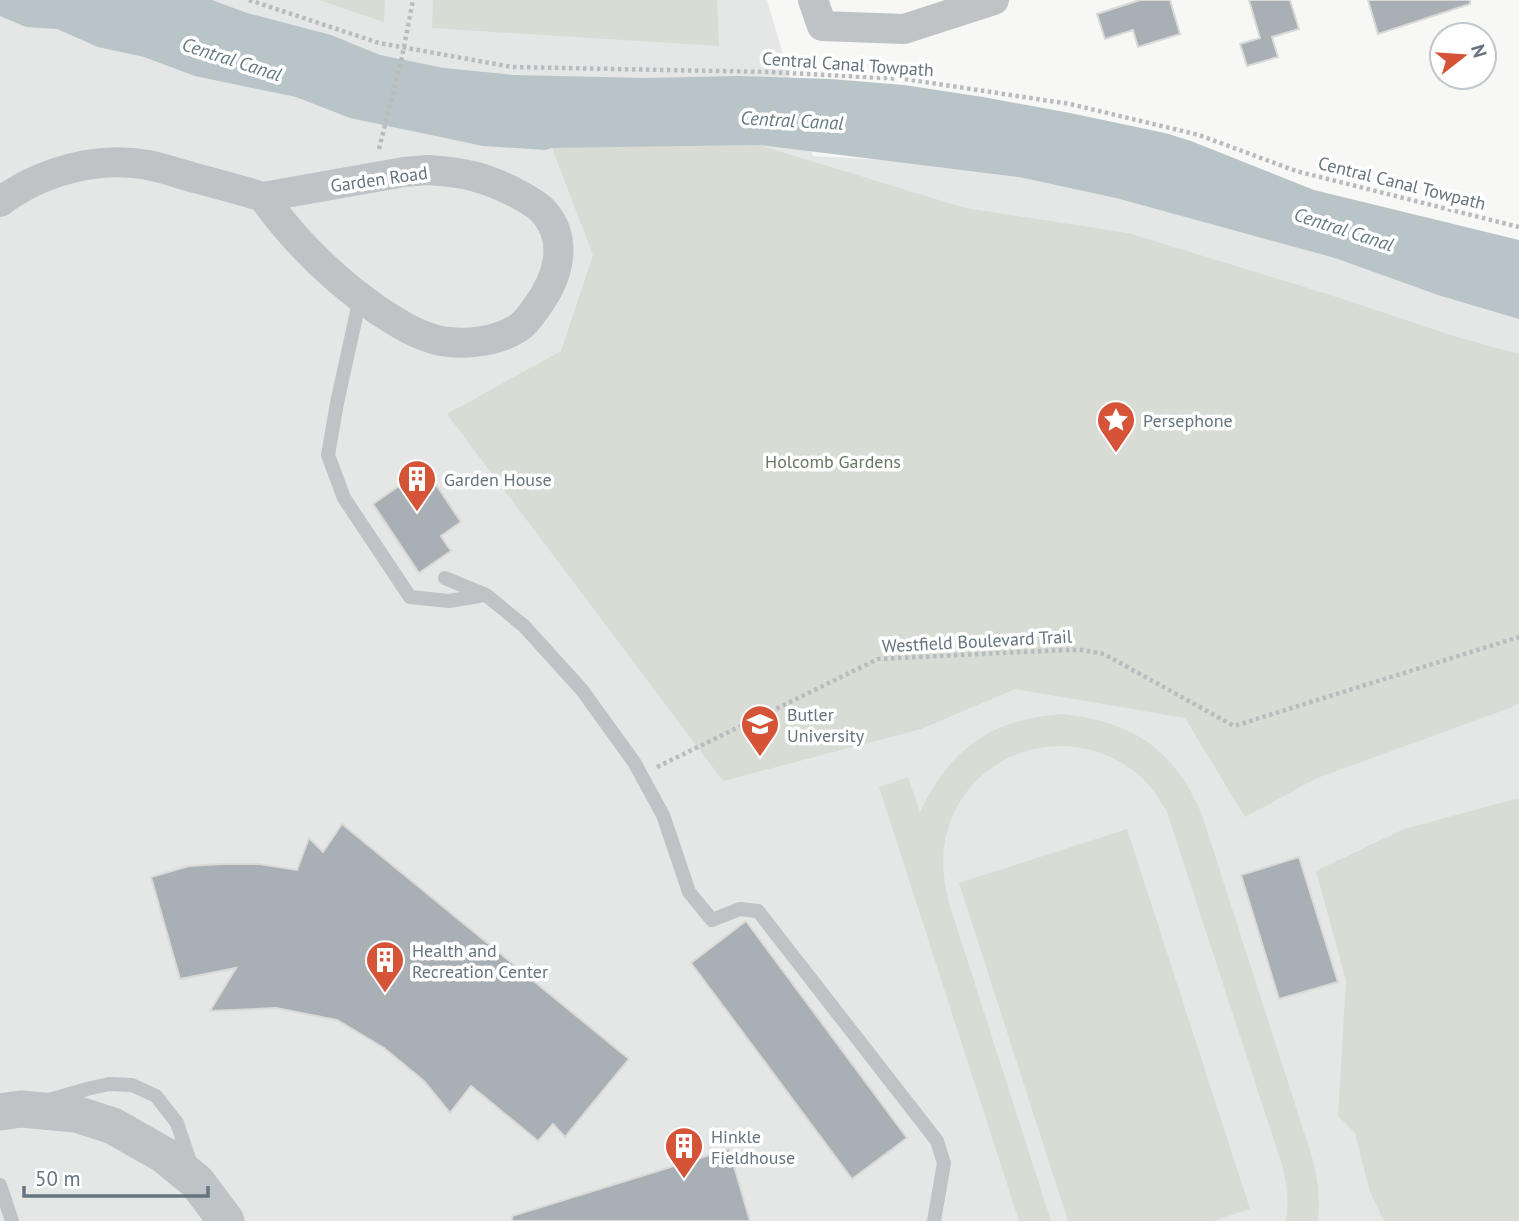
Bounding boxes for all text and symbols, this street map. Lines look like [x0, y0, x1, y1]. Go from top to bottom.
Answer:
north arrow [1428, 21, 1498, 91]
water label: Central Canal [179, 32, 285, 86]
text: N [1466, 42, 1493, 61]
street label: Central Canal Towpath [761, 47, 935, 81]
water label: Central Canal [740, 105, 844, 135]
street label: Central Canal Towpath [1316, 151, 1488, 215]
street label: Garden Road [329, 161, 429, 197]
water label: Central Canal [1291, 202, 1397, 256]
place icon: Persephone [1095, 399, 1137, 454]
place label: Persephone [1143, 409, 1233, 432]
park label: Holcomb Gardens [765, 450, 901, 473]
building icon: Garden House [396, 458, 438, 513]
place label: Garden House [444, 468, 552, 491]
street label: Westfield Boulevard Trail [881, 624, 1073, 657]
school or university icon: Butler University [739, 703, 781, 758]
place label: Butler University [787, 703, 865, 747]
building icon: Health and Recreation Center [364, 939, 406, 994]
place label: Health and Recreation Center [412, 939, 548, 983]
building icon: Hinkle Fieldhouse [663, 1125, 705, 1180]
place label: Hinkle Fieldhouse [711, 1125, 795, 1169]
scale bar [24, 1154, 208, 1198]
text: 50 m [35, 1165, 81, 1192]

